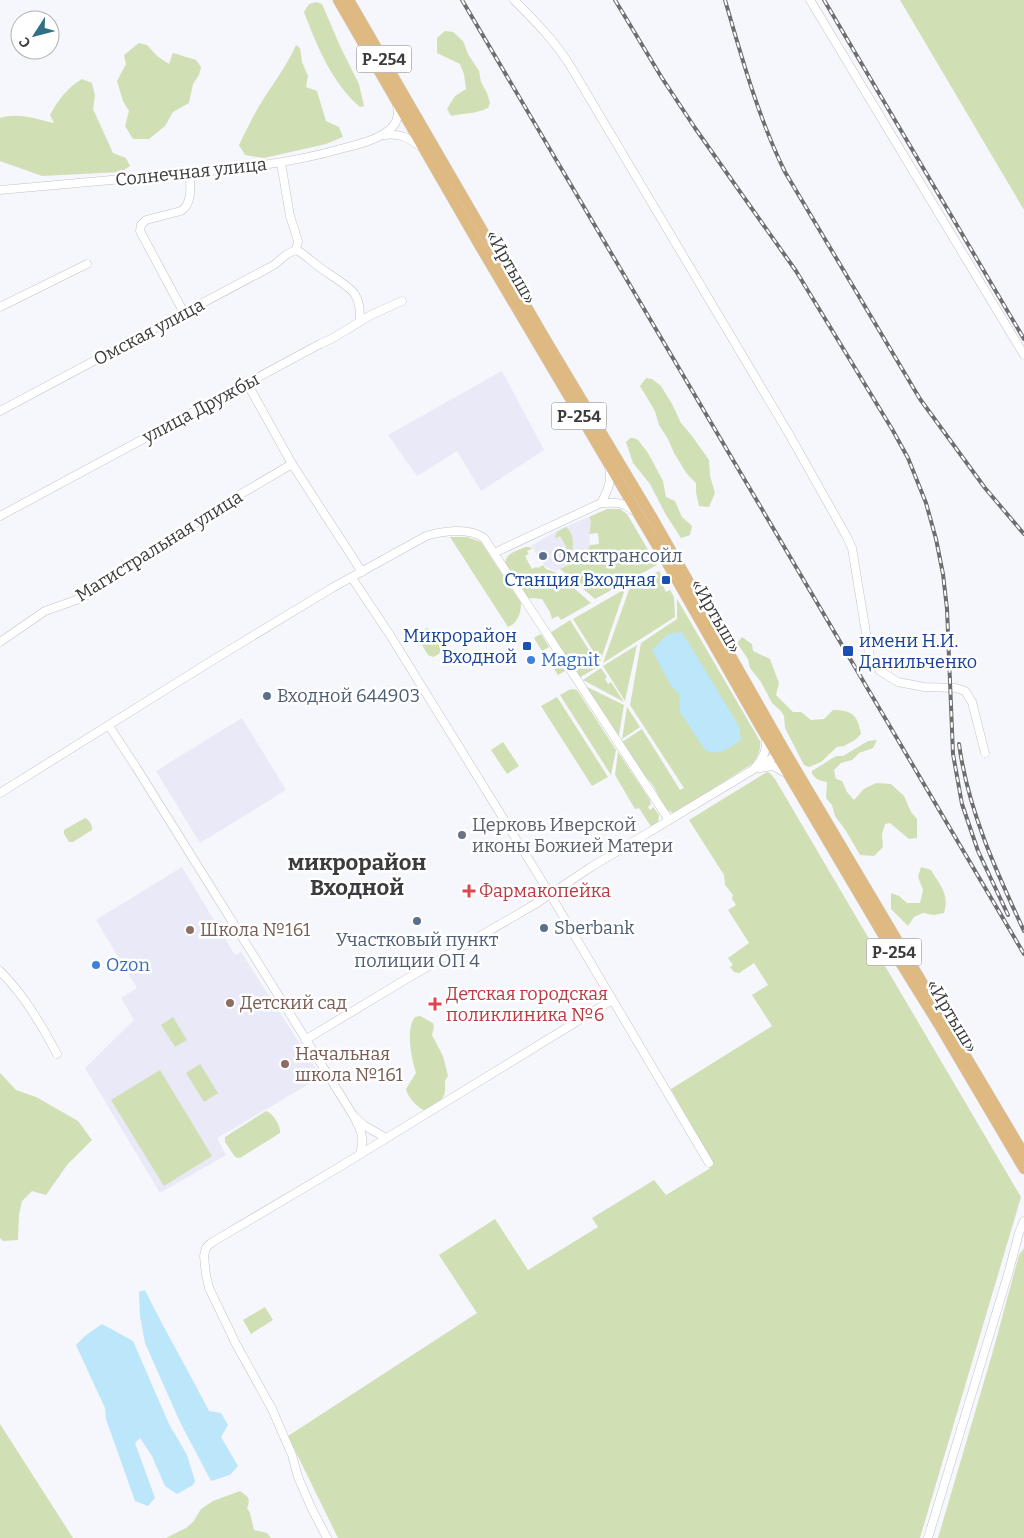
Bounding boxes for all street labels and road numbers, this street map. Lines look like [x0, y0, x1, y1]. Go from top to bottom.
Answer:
road number: Р-254 [356, 46, 412, 72]
street label: Солнечная улица [114, 153, 268, 191]
street label: «Иртыш» [481, 226, 541, 308]
street label: Омская улица [90, 294, 208, 370]
street label: улица Дружбы [138, 368, 263, 448]
road number: Р-254 [552, 402, 606, 430]
street label: Магистральная улица [71, 486, 247, 606]
street label: «Иртыш» [686, 575, 746, 657]
road number: Р-254 [866, 939, 922, 966]
street label: «Иртыш» [921, 975, 983, 1057]

